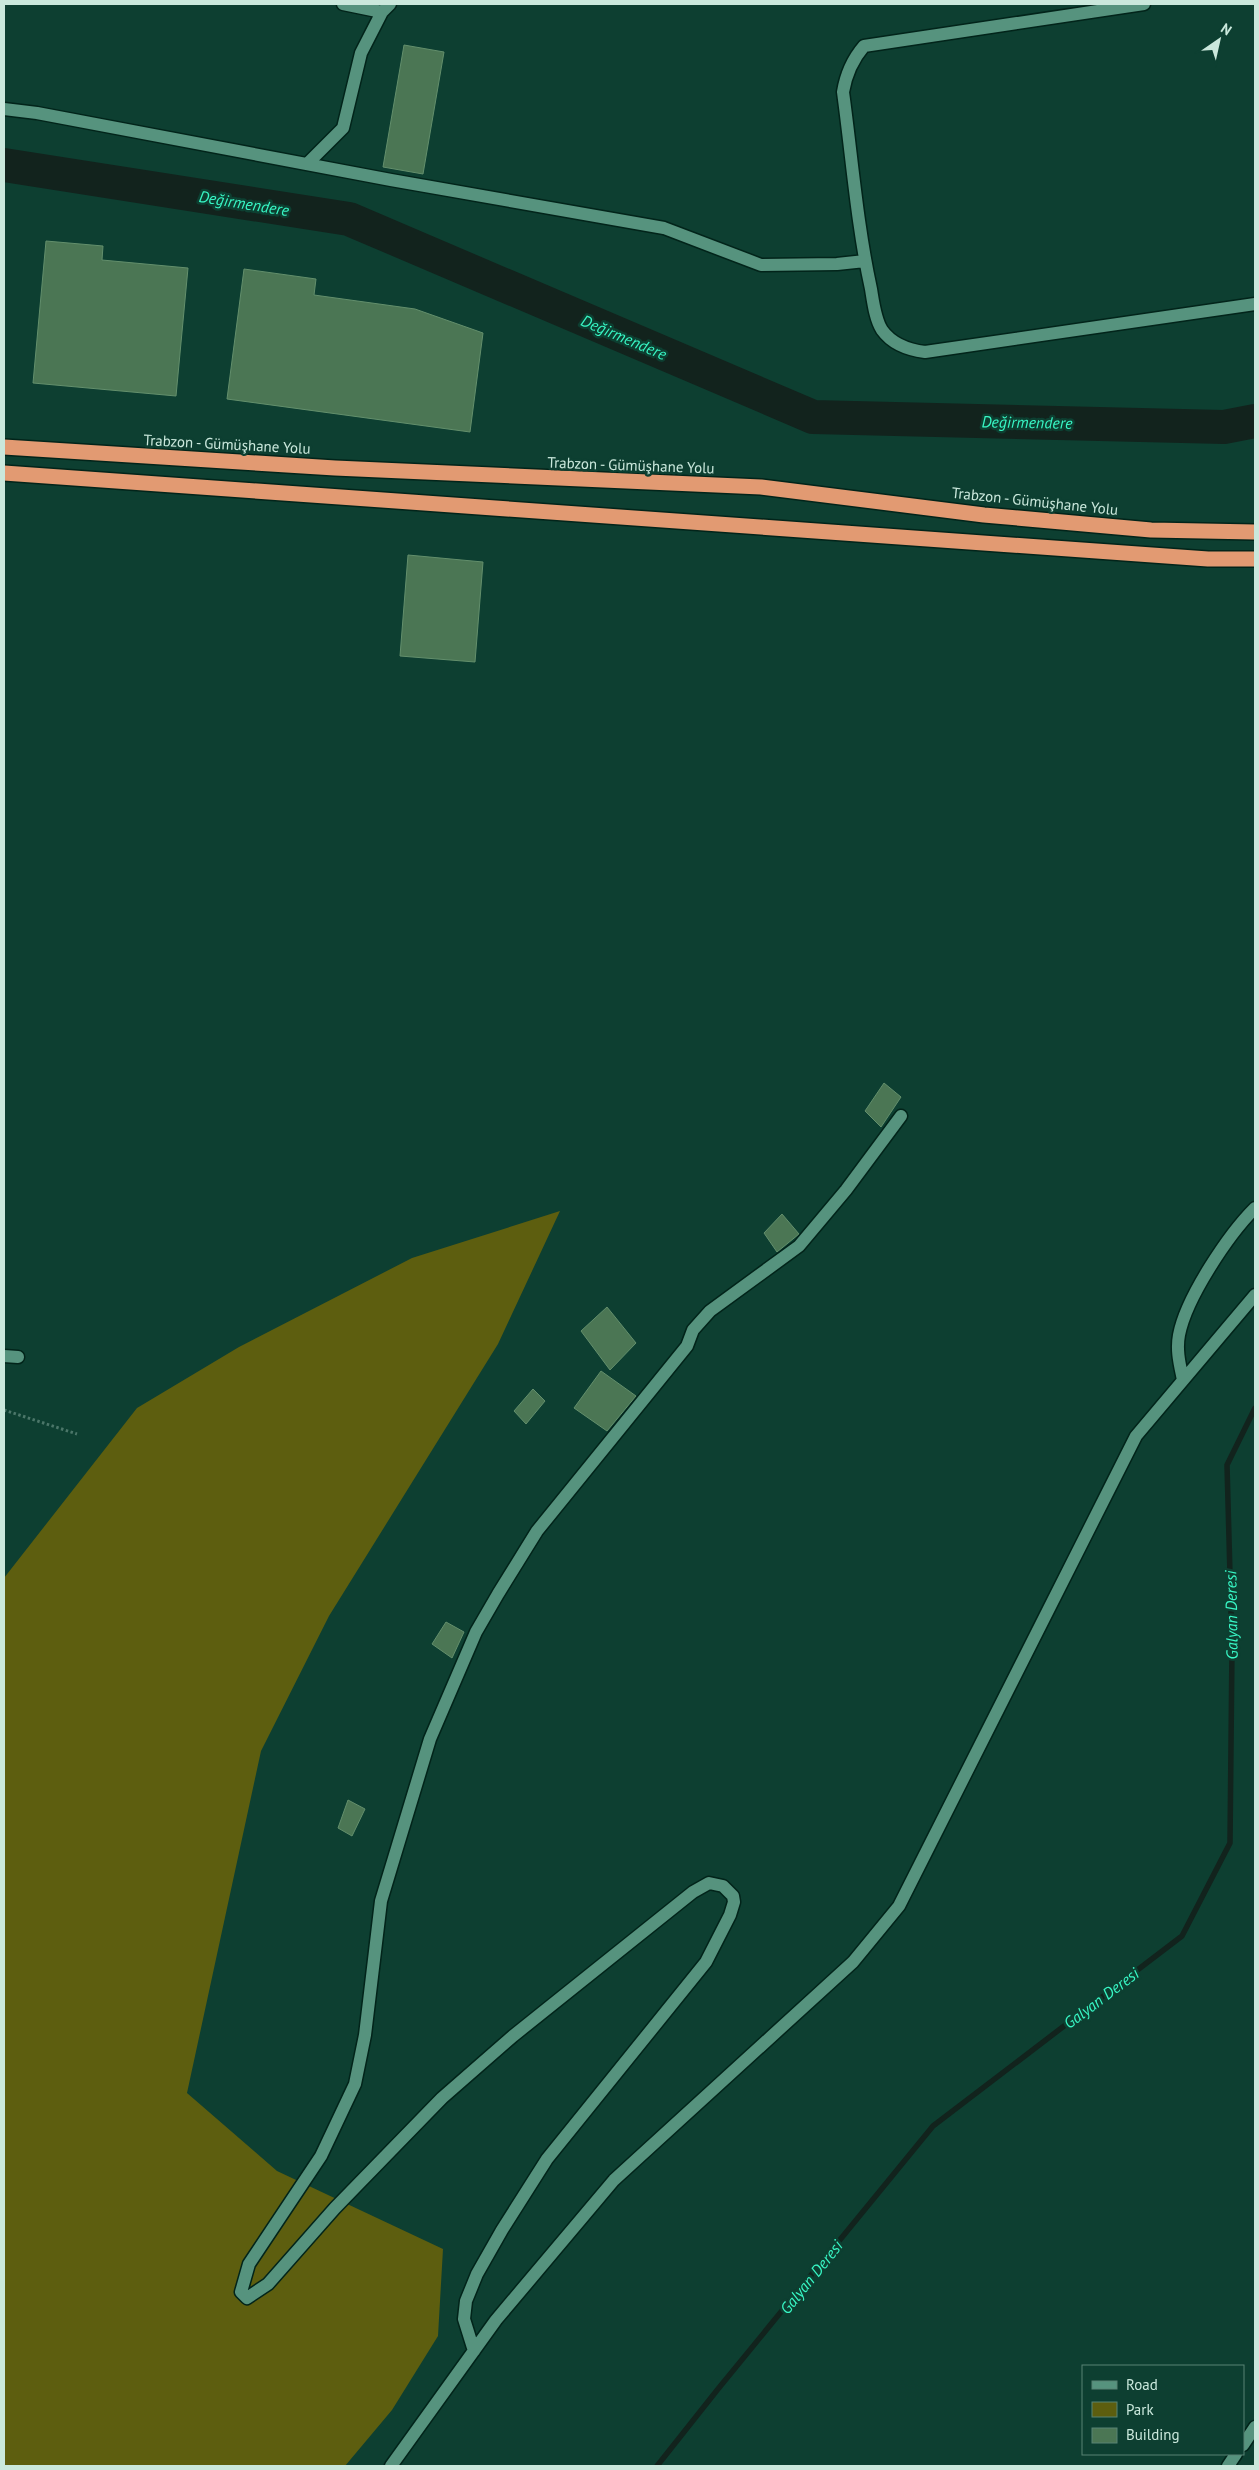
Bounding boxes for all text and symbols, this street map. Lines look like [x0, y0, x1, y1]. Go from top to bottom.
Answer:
north arrow [1194, 15, 1244, 65]
text: N [1217, 19, 1235, 39]
water label: Değirmendere [198, 186, 291, 220]
water label: Değirmendere [578, 310, 670, 364]
water label: Değirmendere [981, 411, 1073, 433]
street label: Trabzon - Gümüşhane Yolu [143, 430, 311, 458]
street label: Trabzon - Gümüşhane Yolu [547, 453, 715, 477]
street label: Trabzon - Gümüşhane Yolu [951, 483, 1119, 519]
water label: Galyan Deresi [1220, 1569, 1242, 1660]
water label: Galyan Deresi [1059, 1963, 1143, 2033]
water label: Galyan Deresi [775, 2235, 847, 2318]
legend [1082, 2365, 1244, 2455]
text: Road [1126, 2375, 1158, 2394]
text: Park [1126, 2400, 1154, 2419]
text: Building [1126, 2425, 1180, 2444]

